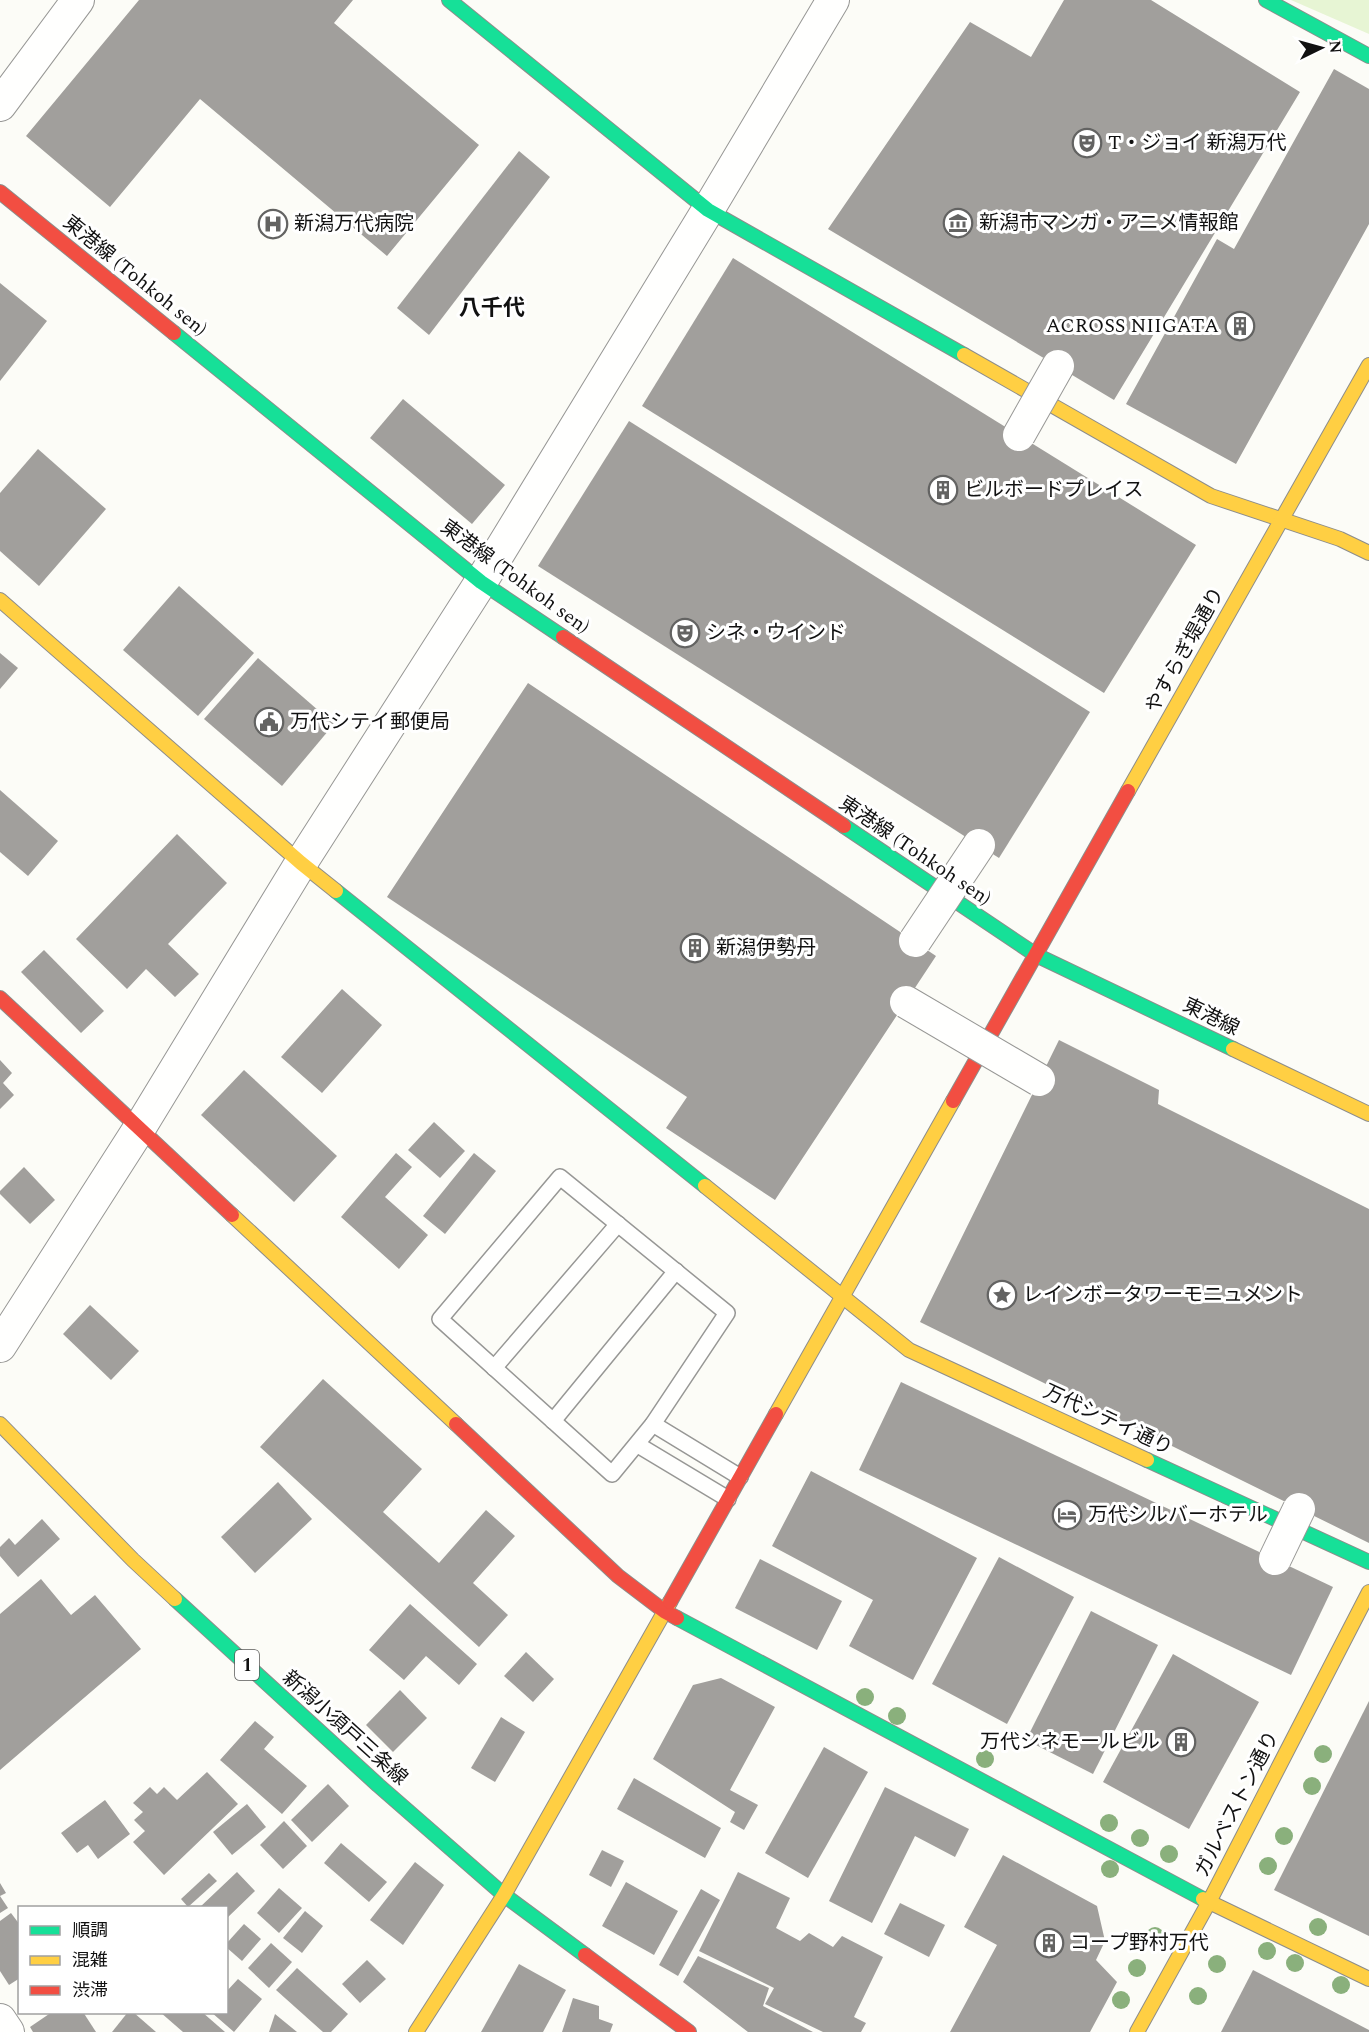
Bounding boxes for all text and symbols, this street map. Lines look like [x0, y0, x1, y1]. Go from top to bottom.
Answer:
north arrow [1291, 18, 1351, 78]
text: N [1322, 39, 1347, 54]
theatre icon: T・ジョイ 新潟万代 [1071, 127, 1103, 159]
place label: T・ジョイ 新潟万代 [1108, 128, 1286, 158]
museum icon: 新潟市マンガ・アニメ情報館 [942, 207, 974, 239]
street label: 東港線 (Tohkoh sen) [56, 208, 214, 344]
hospital icon: 新潟万代病院 [257, 208, 289, 240]
place label: 新潟市マンガ・アニメ情報館 [979, 208, 1239, 238]
place label: 新潟万代病院 [294, 209, 414, 239]
district label: 八千代 [459, 292, 525, 325]
building icon: ACROSS NIIGATA [1224, 310, 1256, 342]
place label: ACROSS NIIGATA [1046, 311, 1219, 341]
building icon: ビルボードプレイス [927, 474, 959, 506]
place label: ビルボードプレイス [964, 475, 1143, 505]
street label: 東港線 (Tohkoh sen) [434, 513, 596, 641]
street label: やすらぎ堤通り [1138, 582, 1232, 718]
theatre icon: シネ・ウインド [669, 617, 701, 649]
place label: シネ・ウインド [706, 618, 846, 648]
public building icon: 万代シテイ郵便局 [253, 706, 285, 738]
place label: 万代シテイ郵便局 [290, 707, 450, 737]
street label: 東港線 (Tohkoh sen) [833, 789, 997, 913]
building icon: 新潟伊勢丹 [679, 932, 711, 964]
place label: 新潟伊勢丹 [716, 933, 816, 963]
street label: 東港線 [1177, 990, 1245, 1044]
place icon: レインボータワーモニュメント [986, 1279, 1018, 1311]
place label: レインボータワーモニュメント [1023, 1280, 1303, 1310]
street label: 万代シテイ通り [1038, 1377, 1178, 1463]
hotel icon: 万代シルバーホテル [1051, 1499, 1083, 1531]
place label: 万代シルバーホテル [1088, 1500, 1268, 1530]
road number: 1 [235, 1650, 259, 1680]
street label: 新潟小須戸三条線 [276, 1663, 414, 1793]
building icon: 万代シネモールビル [1165, 1726, 1197, 1758]
street label: ガルベストン通り [1187, 1726, 1287, 1882]
place label: 万代シネモールビル [980, 1727, 1160, 1757]
legend [18, 1906, 228, 2014]
text: 順調 [72, 1917, 108, 1944]
building icon: コープ野村万代 [1033, 1927, 1065, 1959]
place label: コープ野村万代 [1070, 1928, 1209, 1958]
text: 混雑 [72, 1947, 108, 1974]
text: 渋滞 [72, 1977, 108, 2004]

